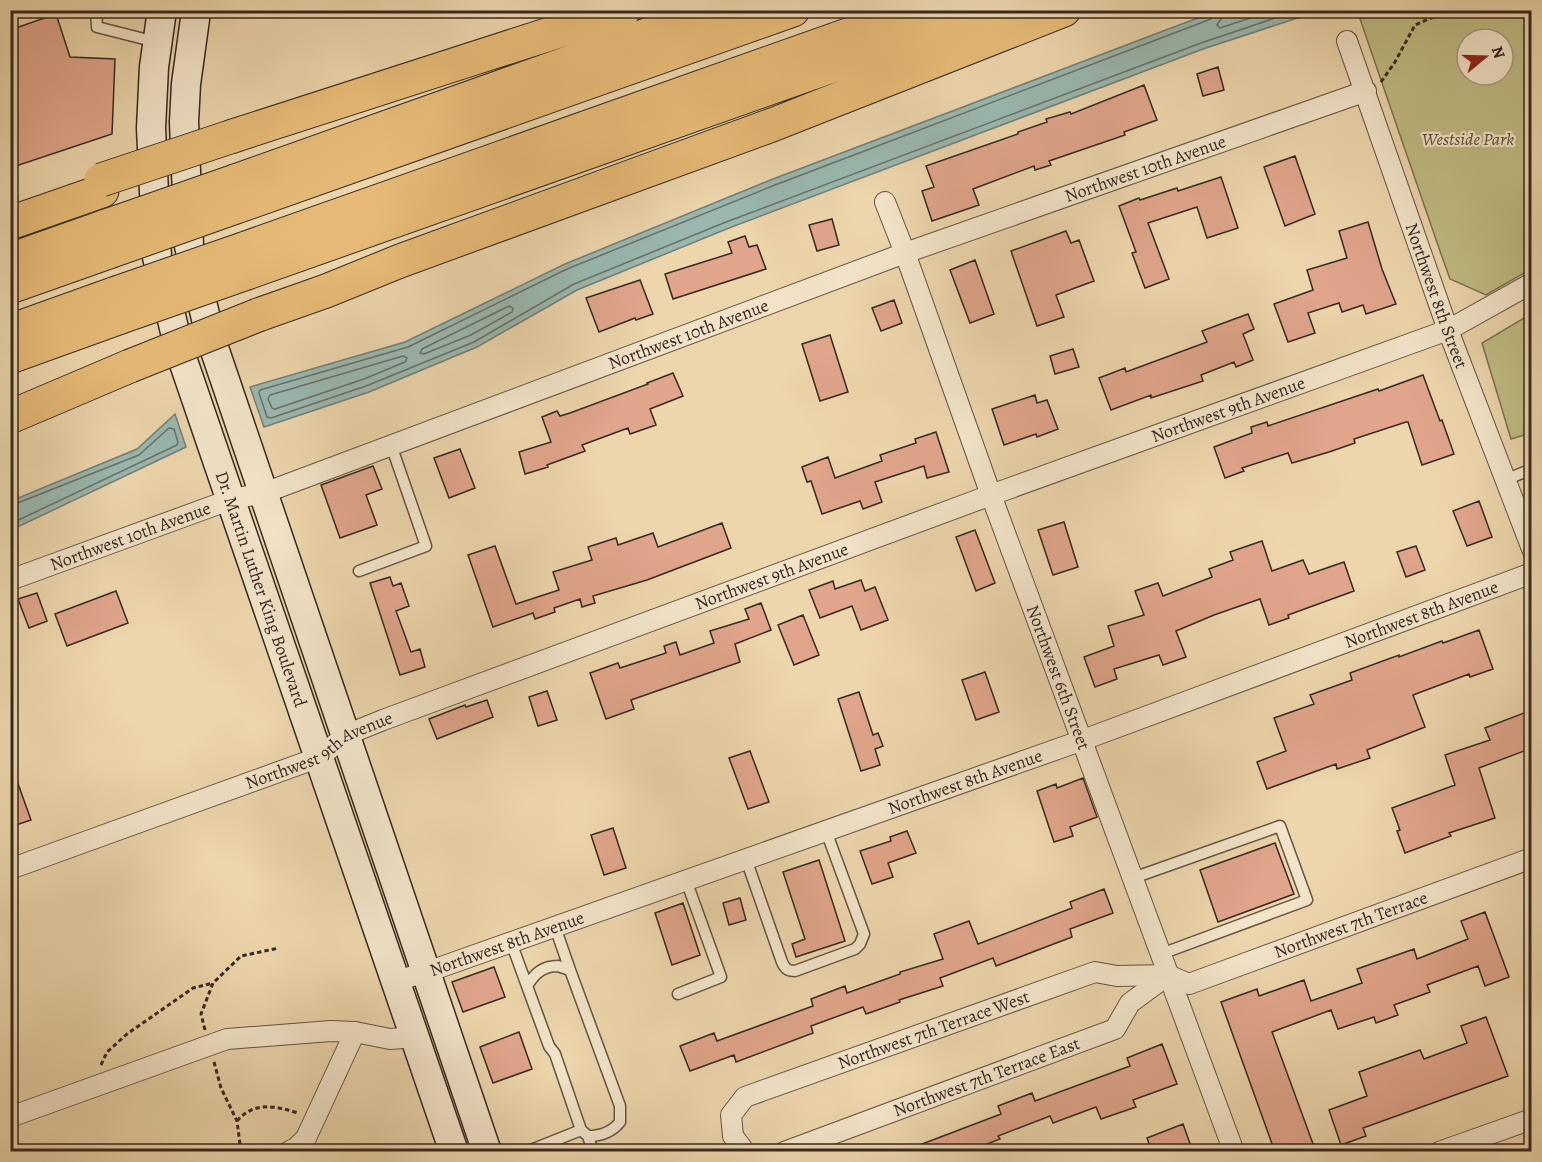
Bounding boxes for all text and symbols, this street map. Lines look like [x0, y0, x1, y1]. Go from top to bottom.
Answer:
north arrow [1455, 27, 1515, 87]
text: N [1486, 43, 1511, 62]
park label: Westside Park [1422, 127, 1514, 151]
street label: Northwest 10th Avenue [1061, 129, 1229, 208]
street label: Northwest 8th Street [1399, 220, 1474, 372]
street label: Northwest 10th Avenue [605, 293, 772, 375]
street label: Northwest 9th Avenue [1148, 371, 1308, 448]
street label: Dr. Martin Luther King Boulevard [210, 468, 313, 710]
street label: Northwest 10th Avenue [46, 496, 214, 576]
street label: Northwest 9th Avenue [692, 537, 852, 616]
street label: Northwest 8th Avenue [1341, 575, 1502, 654]
street label: Northwest 6th Street [1021, 602, 1096, 753]
street label: Northwest 9th Avenue [242, 705, 396, 795]
street label: Northwest 8th Avenue [884, 743, 1046, 820]
street label: Northwest 7th Terrace [1271, 885, 1431, 964]
street label: Northwest 8th Avenue [426, 905, 587, 982]
street label: Northwest 7th Terrace West [834, 984, 1033, 1075]
street label: Northwest 7th Terrace East [890, 1031, 1083, 1122]

